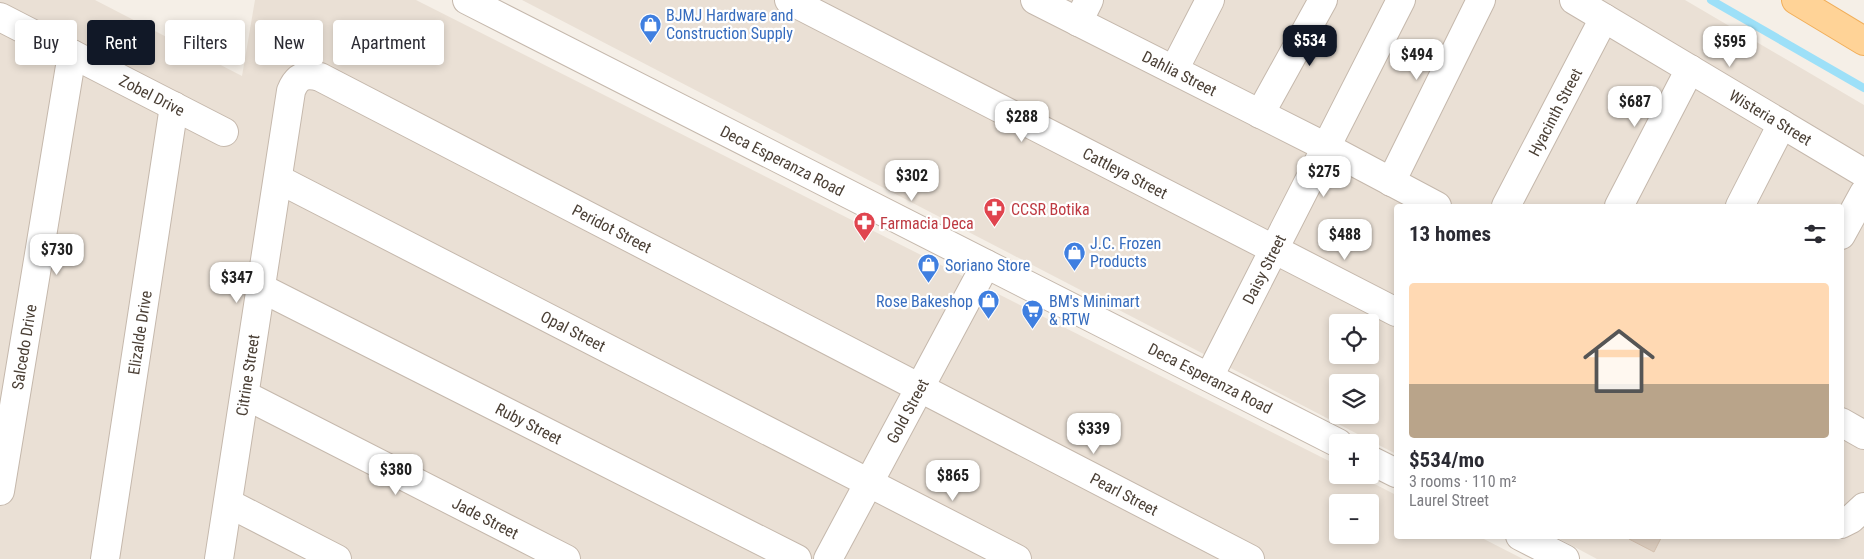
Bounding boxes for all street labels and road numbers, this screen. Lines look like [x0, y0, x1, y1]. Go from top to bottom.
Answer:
street label: Dahlia Street [1139, 47, 1220, 100]
street label: Hyacinth Street [1525, 65, 1586, 159]
street label: Zobel Drive [116, 71, 188, 120]
street label: Wisteria Street [1726, 86, 1815, 150]
street label: Deca Esperanza Road [717, 122, 847, 200]
street label: Cattleya Street [1079, 144, 1171, 203]
street label: Peridot Street [569, 200, 655, 257]
street label: Daisy Street [1239, 231, 1290, 307]
street label: Elizalde Drive [124, 289, 156, 376]
street label: Salcedo Drive [8, 303, 41, 391]
street label: Opal Street [538, 307, 609, 356]
street label: Citrine Street [232, 333, 263, 417]
street label: Deca Esperanza Road [1145, 339, 1275, 418]
street label: Gold Street [883, 375, 933, 447]
street label: Ruby Street [492, 399, 565, 449]
street label: Pearl Street [1087, 469, 1161, 520]
street label: Jade Street [449, 493, 522, 543]

